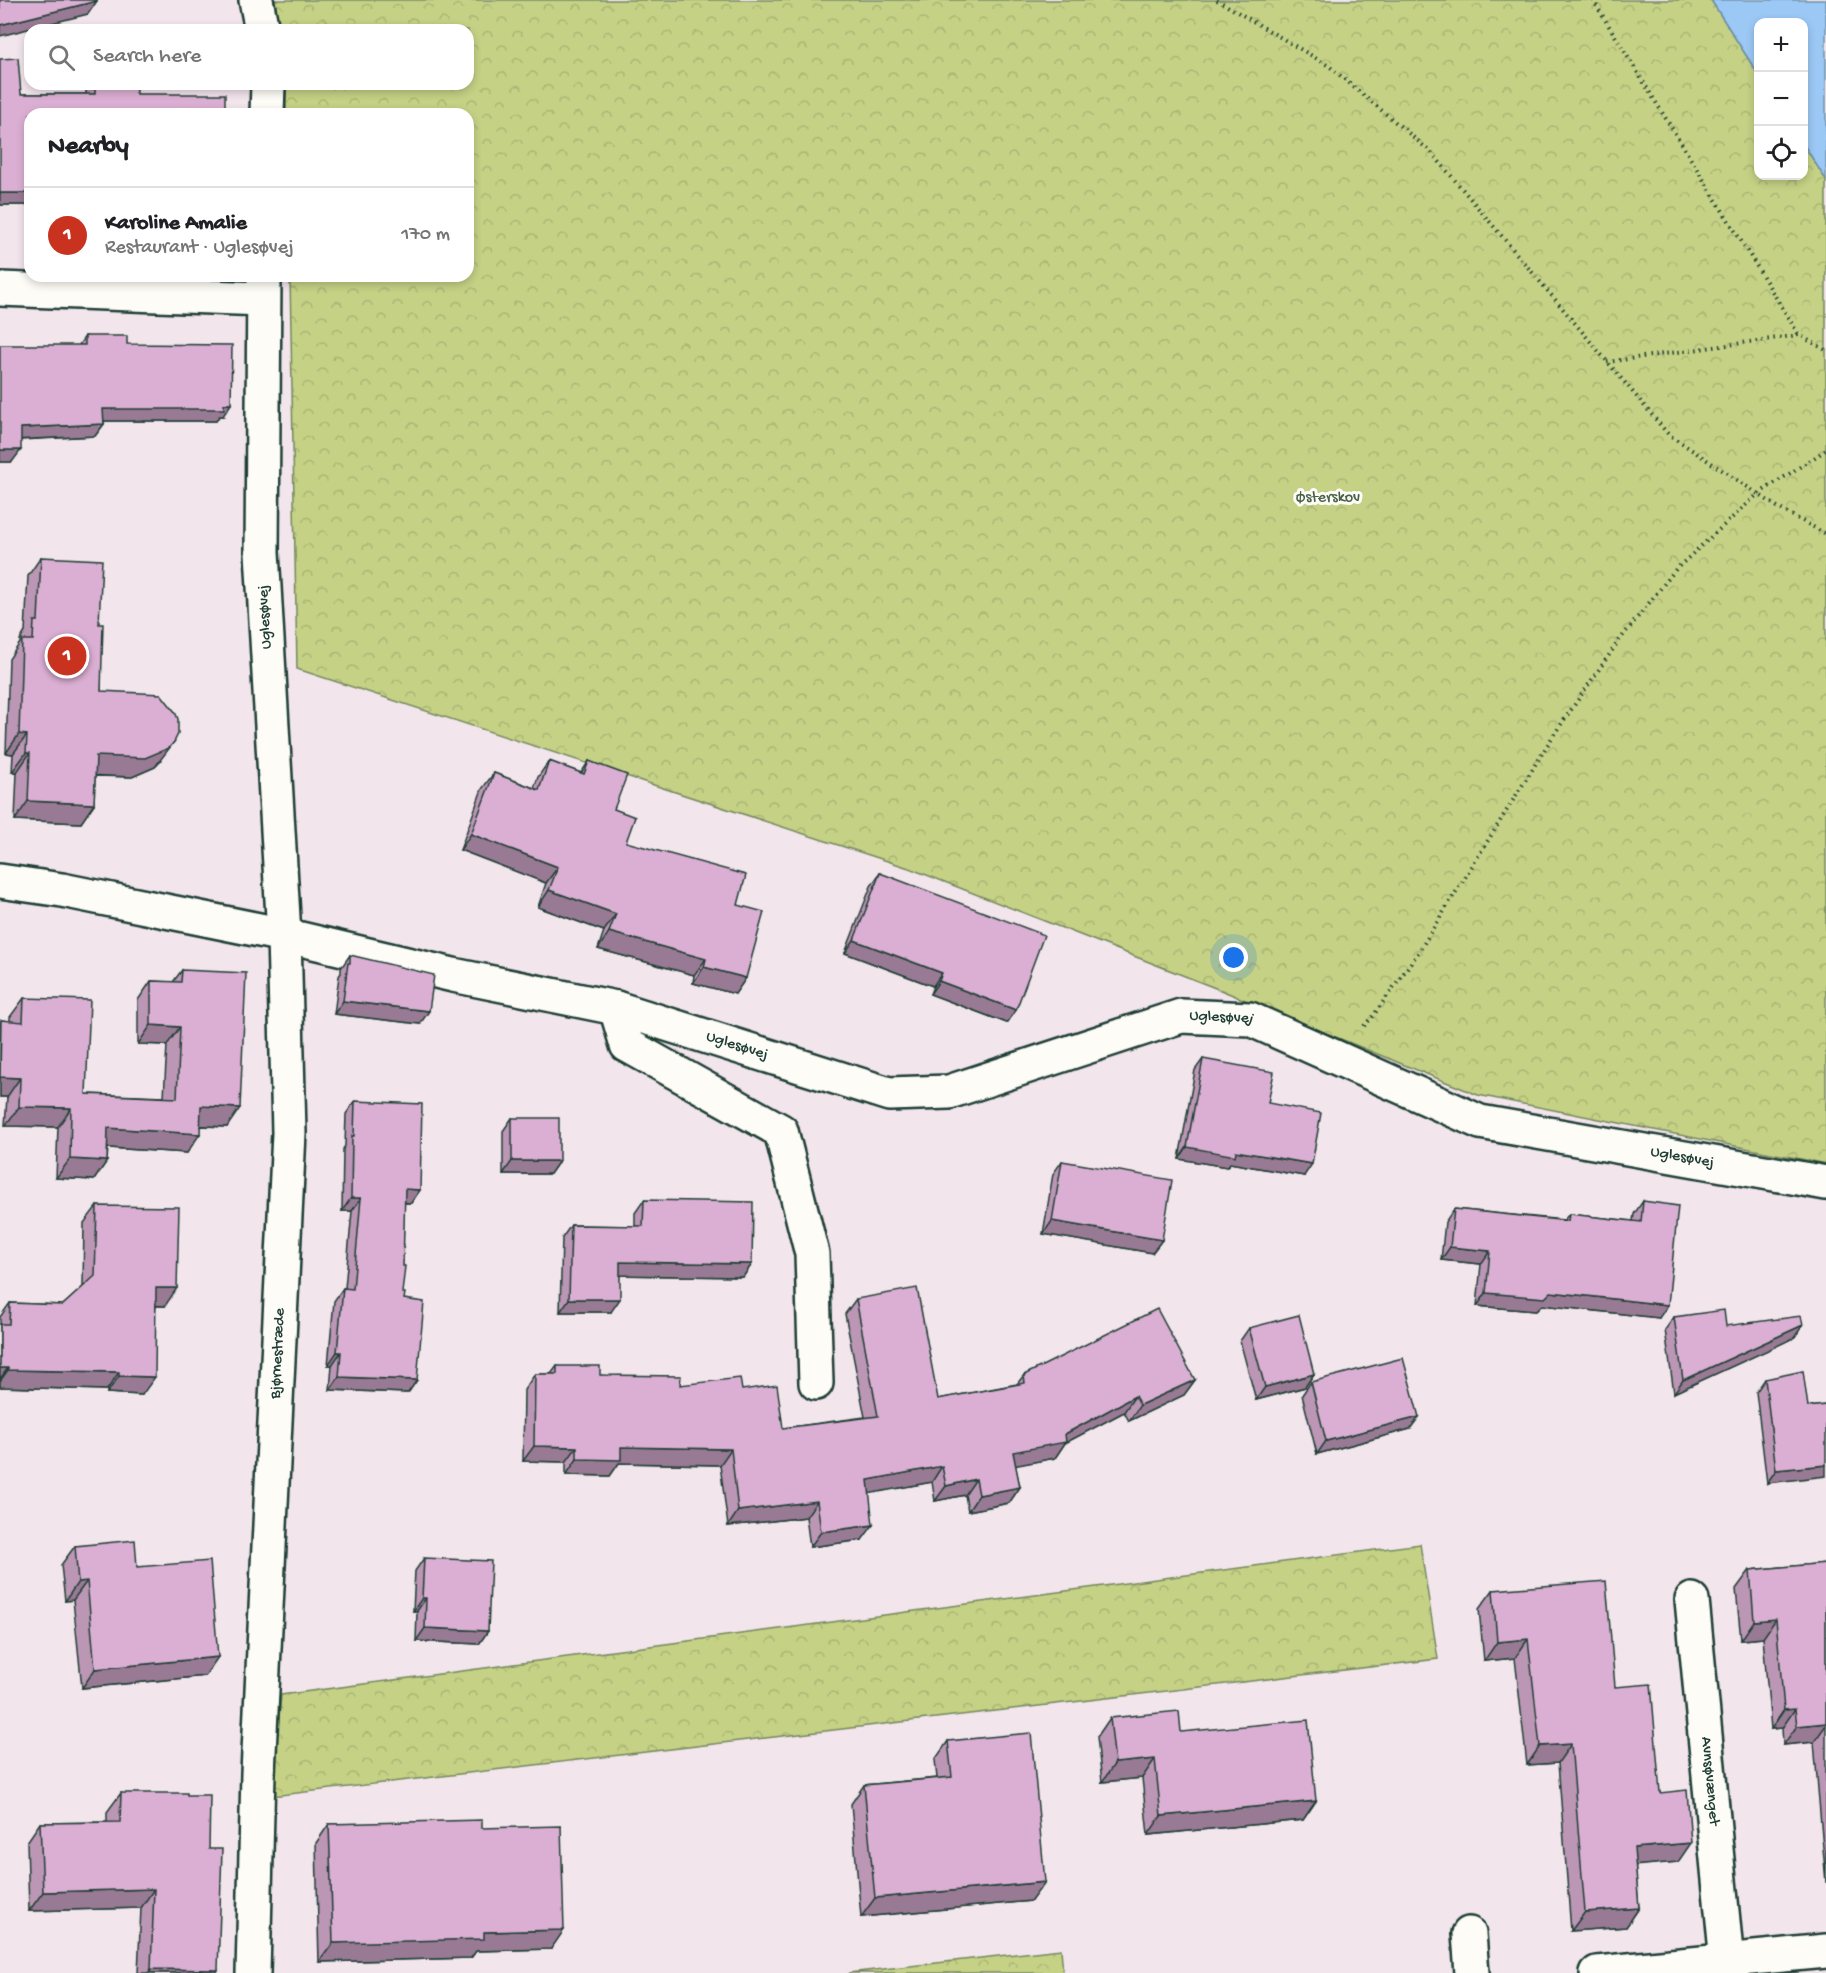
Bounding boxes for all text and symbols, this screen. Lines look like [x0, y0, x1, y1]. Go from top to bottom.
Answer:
map controls [1754, 18, 1808, 180]
button: + [1754, 18, 1808, 72]
search box [24, 24, 474, 90]
icon: search [45, 41, 78, 74]
text: Search here [93, 44, 201, 70]
button: − [1754, 72, 1808, 126]
button: locate [1754, 126, 1808, 180]
text: Nearby [48, 132, 129, 163]
text: Karoline Amalie [105, 211, 247, 237]
text: 1 [63, 224, 72, 247]
text: 170 m [401, 224, 450, 247]
text: Restaurant · Uglesøvej [105, 237, 294, 260]
park label: Østerskov [1296, 489, 1360, 508]
street label: Uglesøvej [255, 584, 277, 650]
pin: 1 [48, 634, 86, 678]
your location [1219, 943, 1248, 972]
street label: Uglesøvej [1189, 1007, 1257, 1029]
street label: Uglesøvej [703, 1027, 771, 1065]
street label: Uglesøvej [1649, 1143, 1716, 1173]
street label: Bjørnestræde [267, 1307, 290, 1400]
street label: Avnsøvænget [1696, 1736, 1723, 1828]

